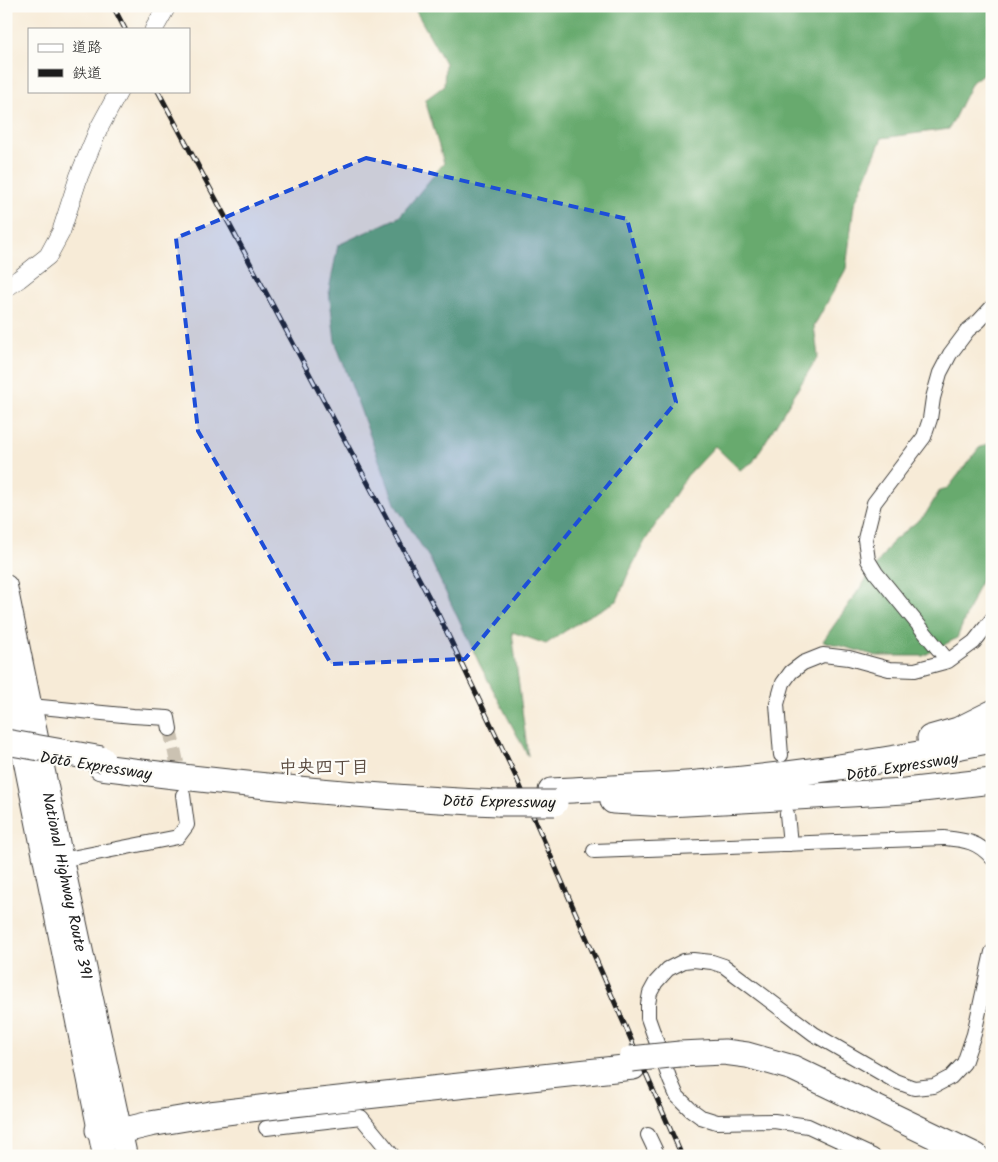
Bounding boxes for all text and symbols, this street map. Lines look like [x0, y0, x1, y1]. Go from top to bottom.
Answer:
legend [28, 28, 190, 92]
text: 道路 [72, 36, 102, 60]
text: 鉄道 [72, 62, 102, 86]
street label: Dōtō Expressway [38, 745, 154, 788]
street label: Dōtō Expressway [844, 746, 961, 789]
district label: 中央四丁目 [279, 754, 369, 783]
street label: Dōtō Expressway [442, 789, 556, 816]
street label: National Highway Route 391 [34, 790, 99, 982]

